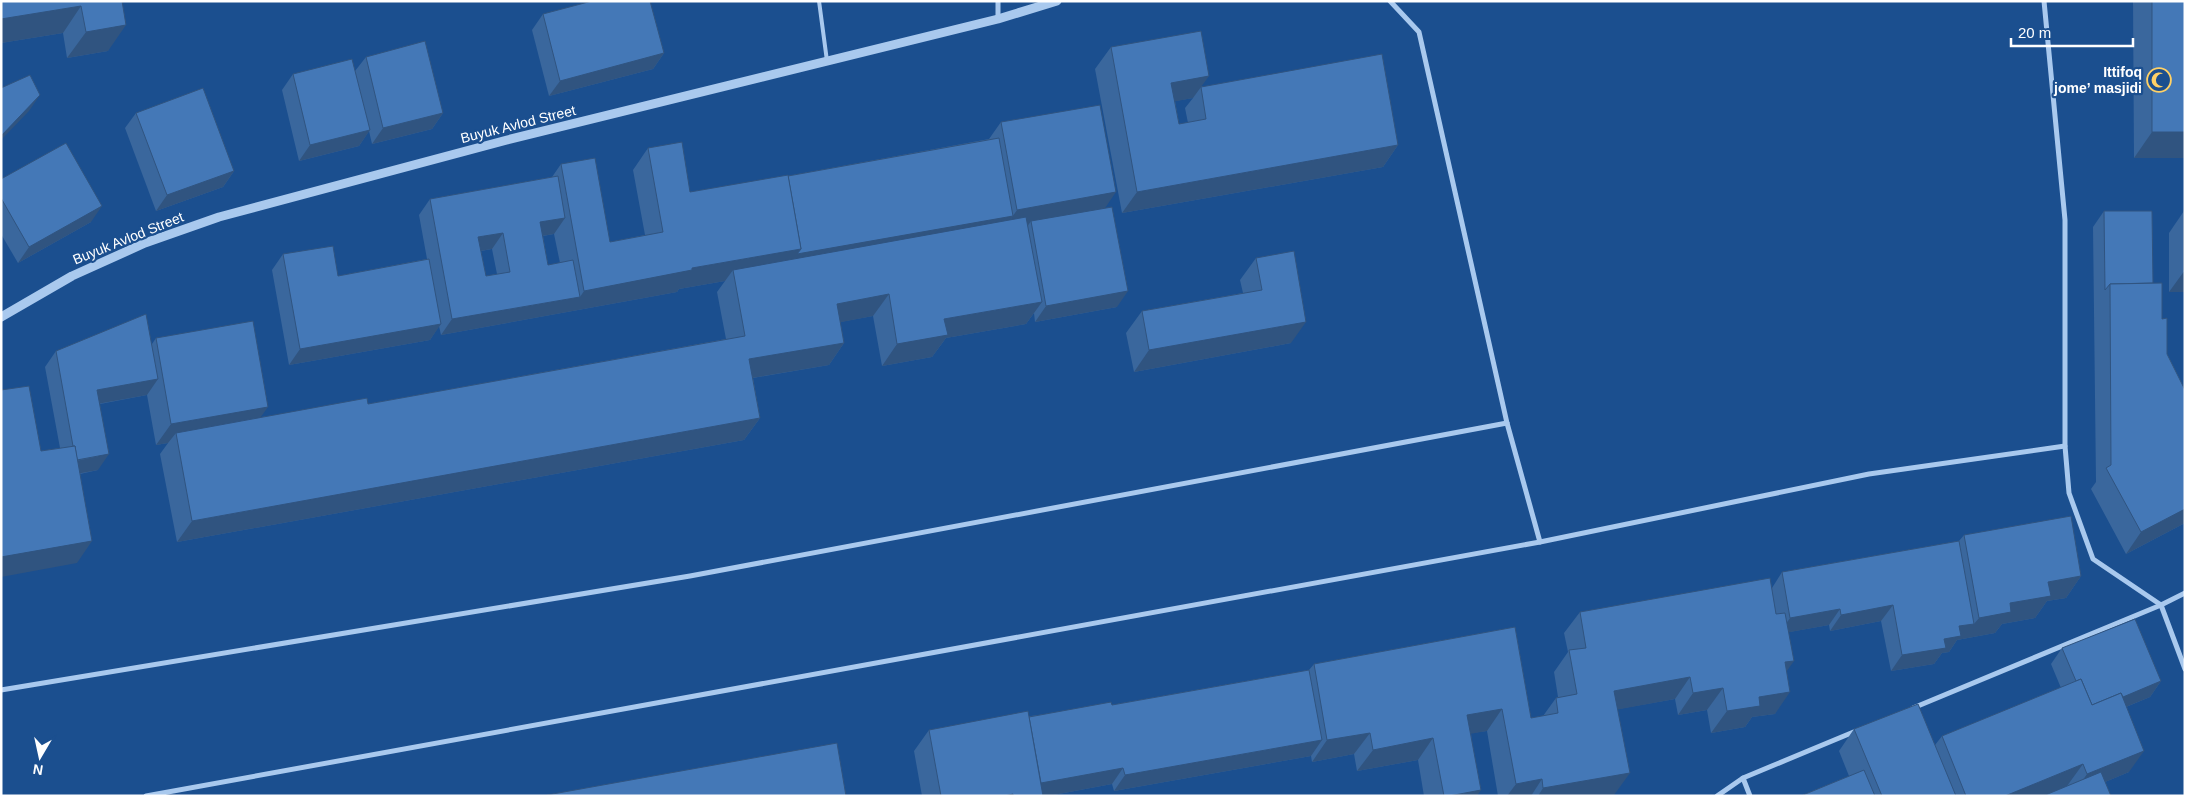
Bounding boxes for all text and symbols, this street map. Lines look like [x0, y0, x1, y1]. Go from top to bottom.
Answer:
scale bar [2011, 15, 2134, 47]
text: 20 m [2018, 24, 2051, 41]
place label: Ittifoq jome’ masjidi [2053, 64, 2142, 96]
mosque icon: Ittifoq jome’ masjidi [2146, 67, 2172, 93]
street label: Buyuk Avlod Street [459, 102, 577, 146]
street label: Buyuk Avlod Street [70, 208, 186, 268]
north arrow [15, 732, 65, 782]
text: N [32, 761, 44, 779]

